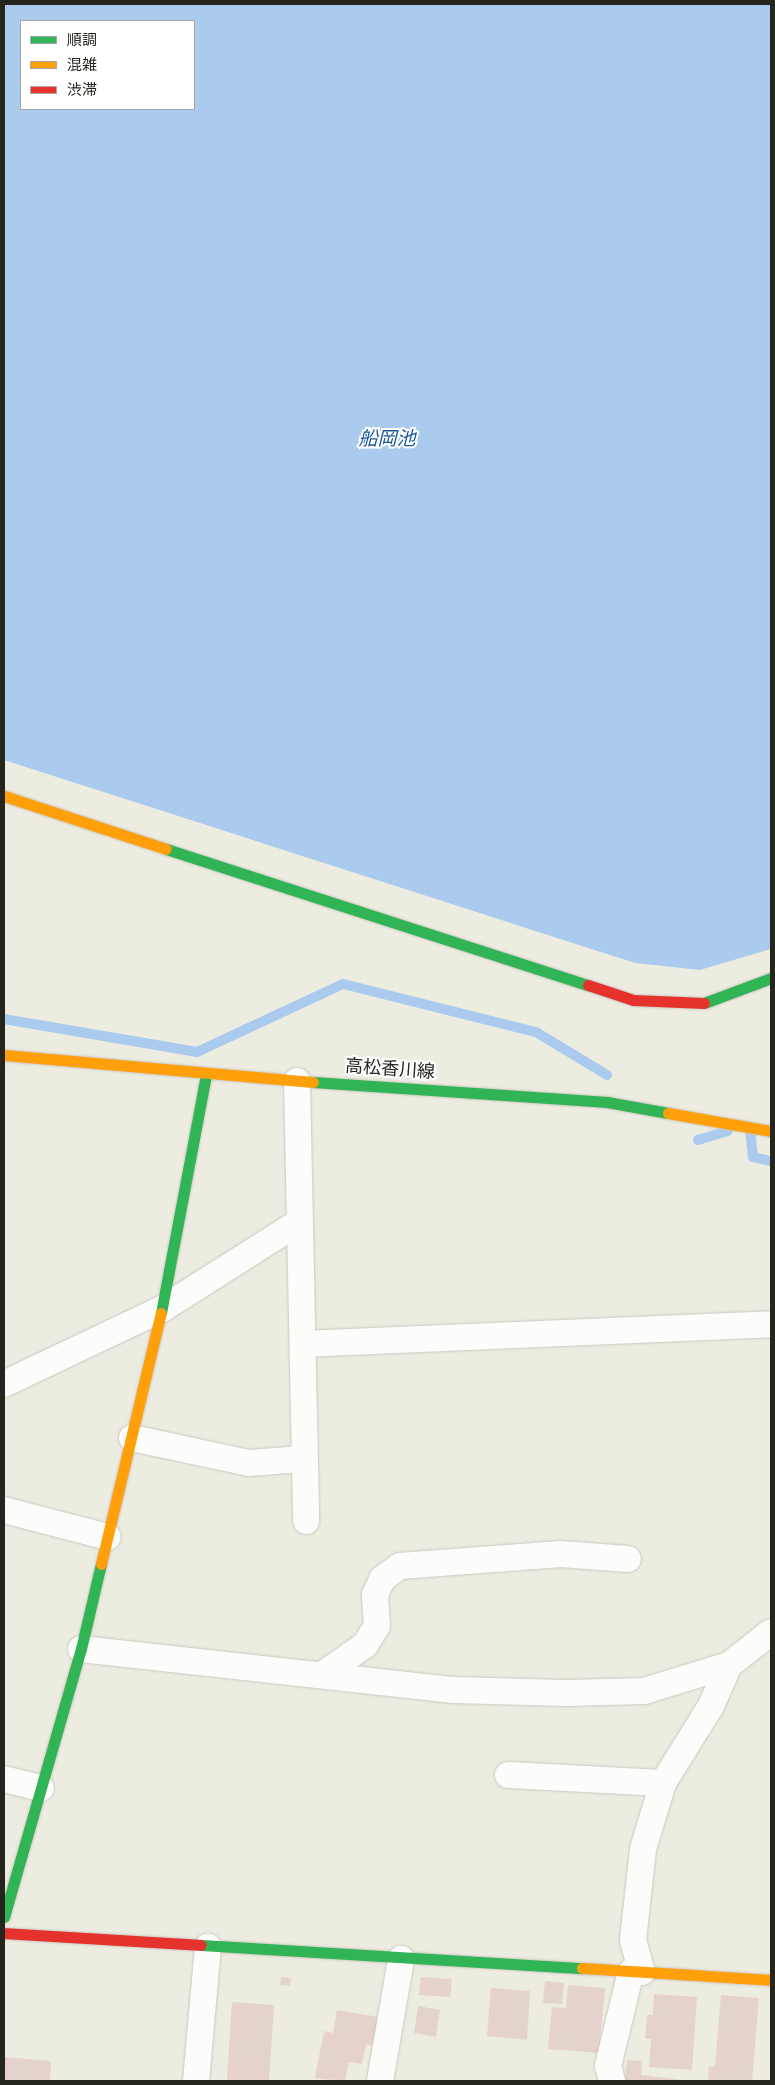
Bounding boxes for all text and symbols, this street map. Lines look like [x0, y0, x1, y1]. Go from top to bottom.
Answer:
legend [20, 20, 195, 110]
text: 順調 [67, 30, 97, 51]
text: 混雑 [67, 55, 97, 76]
text: 渋滞 [67, 80, 97, 101]
water label: 船岡池 [359, 429, 415, 451]
street label: 高松香川線 [344, 1056, 436, 1084]

